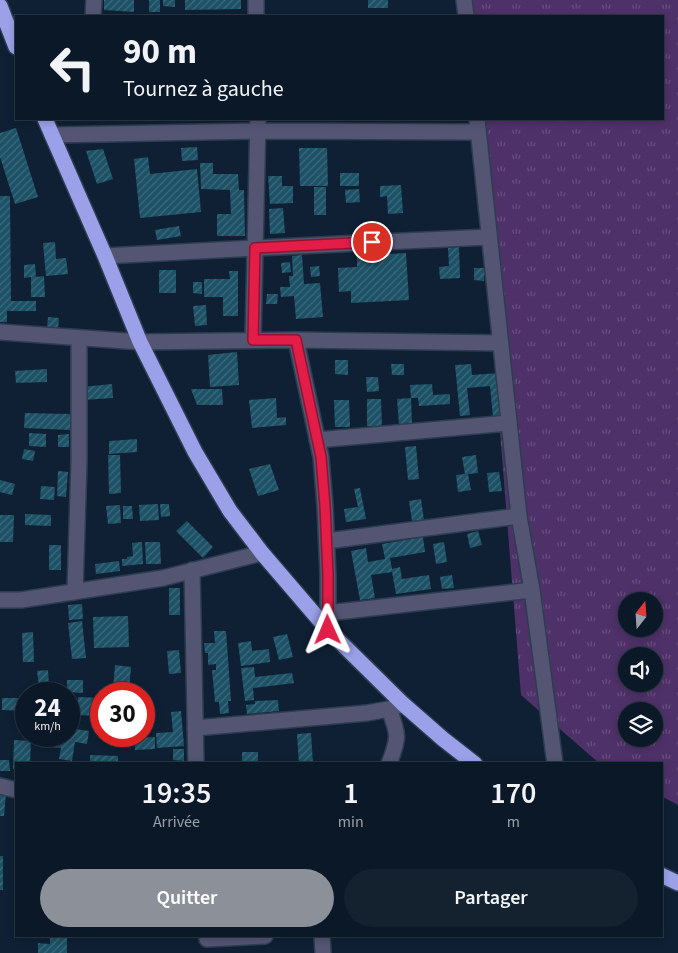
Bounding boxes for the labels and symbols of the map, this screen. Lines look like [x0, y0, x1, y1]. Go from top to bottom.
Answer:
pin [351, 221, 393, 263]
north arrow [618, 592, 662, 638]
position arrow [301, 603, 353, 655]
speed limit sign: 30 [90, 682, 155, 747]

